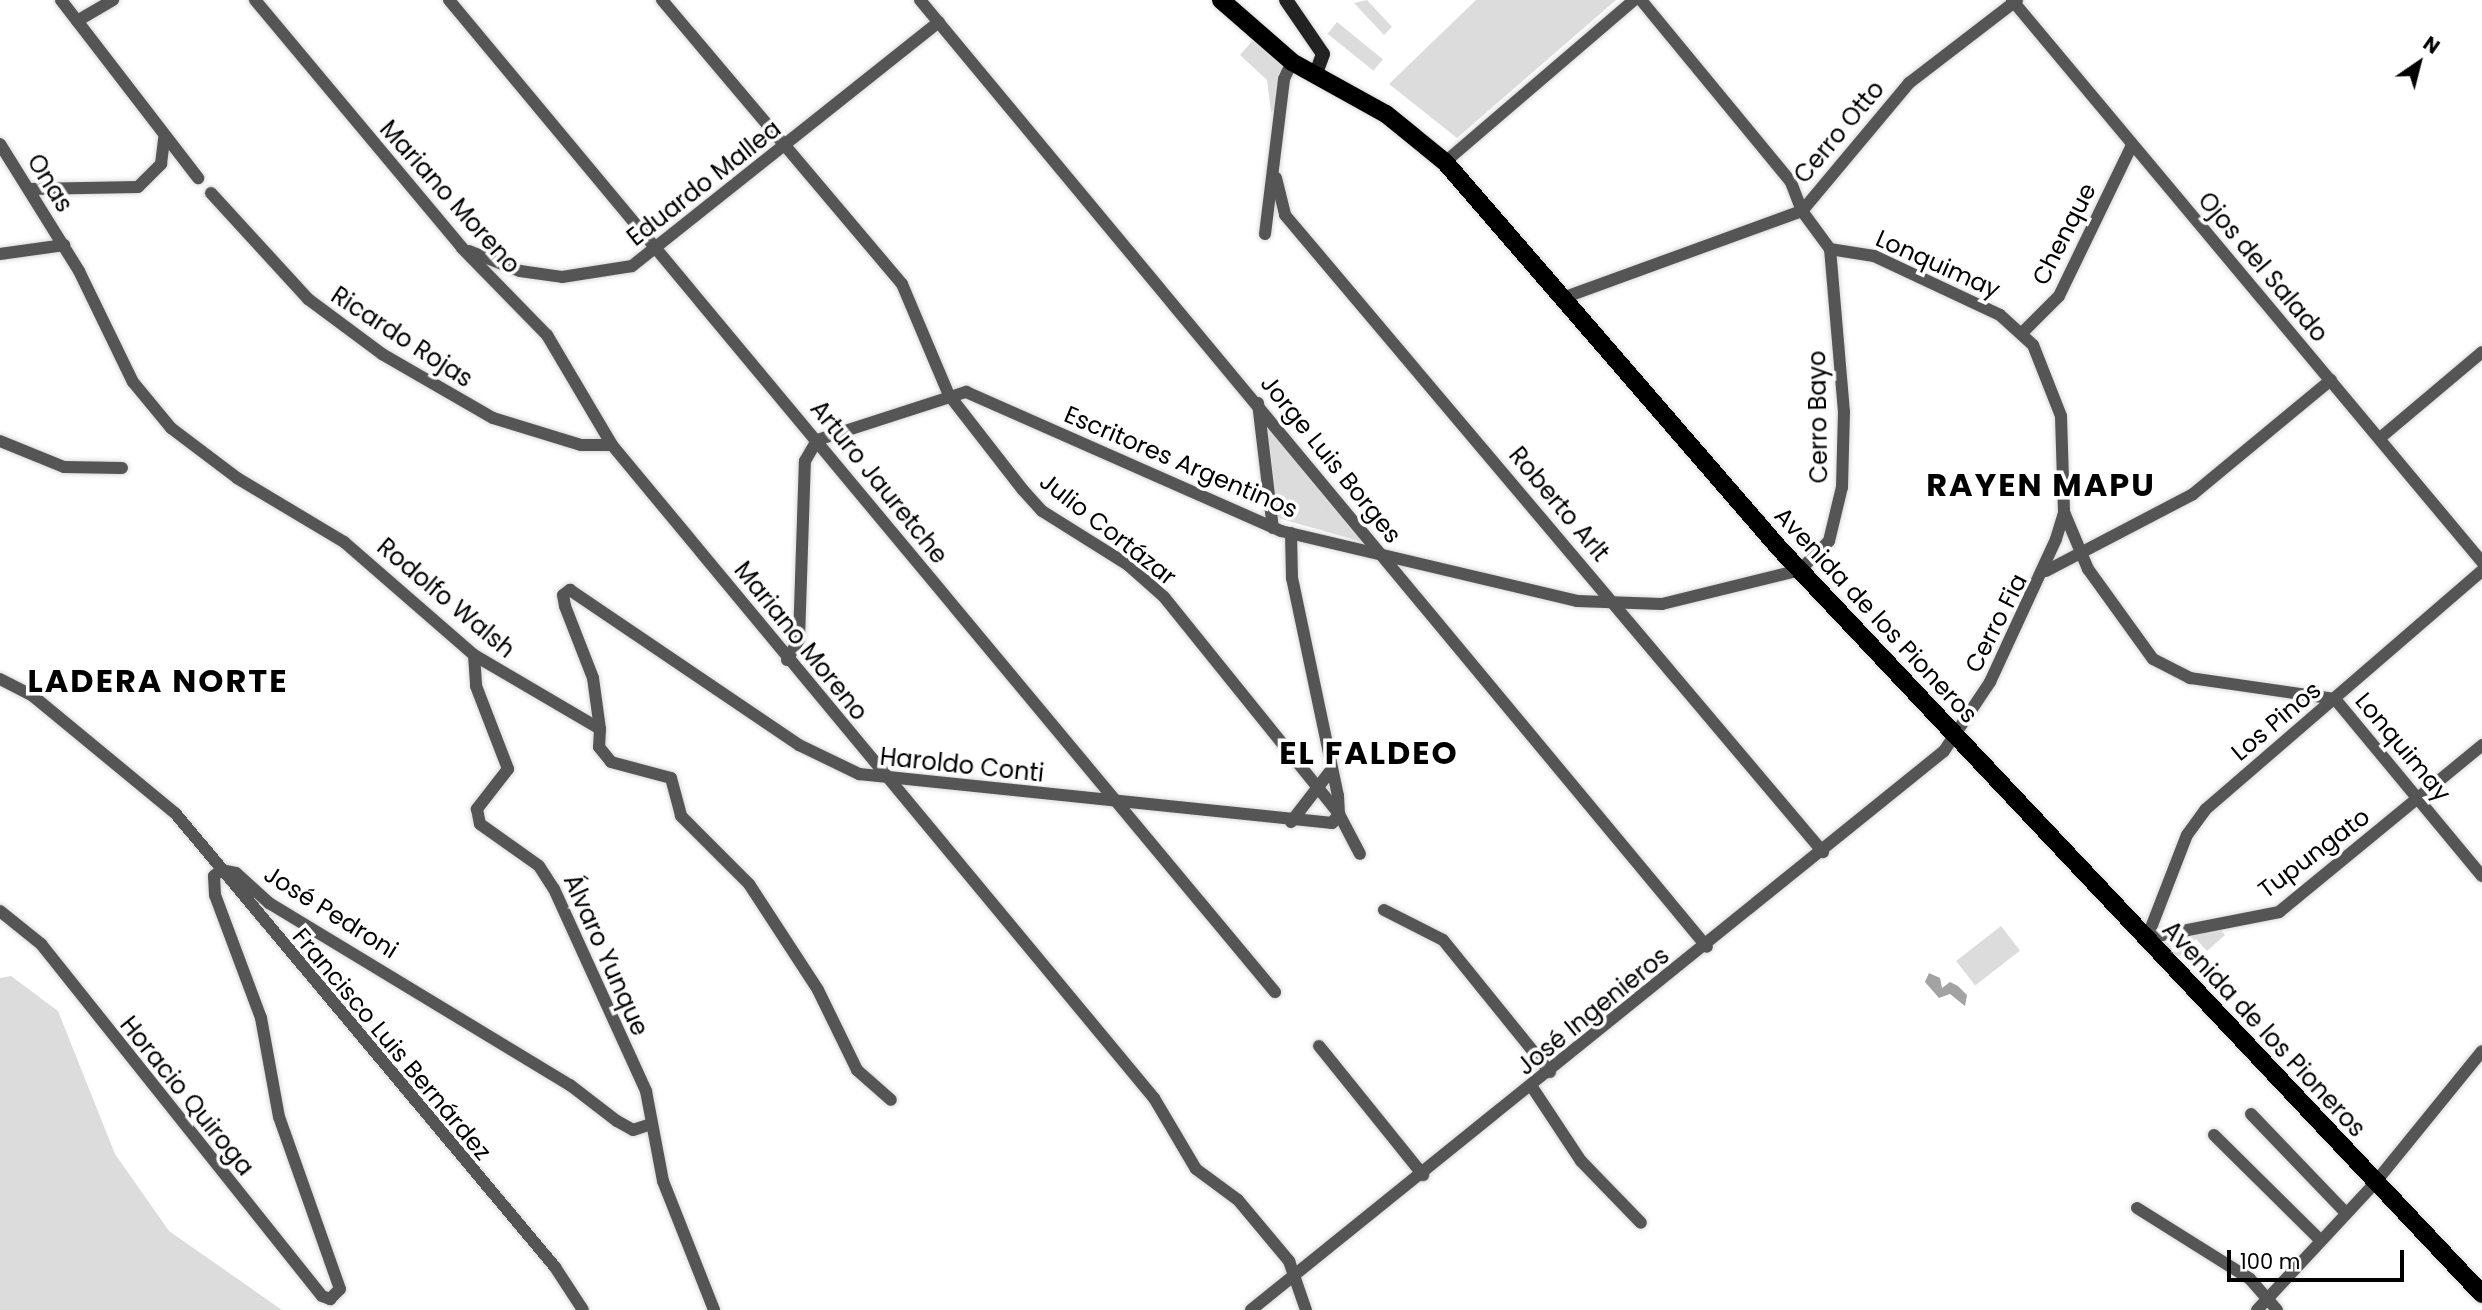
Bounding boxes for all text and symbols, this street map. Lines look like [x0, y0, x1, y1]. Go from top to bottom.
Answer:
north arrow [2384, 28, 2454, 98]
text: N [2418, 30, 2445, 61]
street label: Cerro Otto [1788, 75, 1890, 189]
street label: Eduardo Mallea [622, 114, 786, 252]
street label: Mariano Moreno [374, 115, 526, 279]
street label: Onas [21, 149, 79, 217]
street label: Chenque [2026, 178, 2102, 290]
street label: Ojos del Salado [2192, 186, 2334, 348]
street label: Lonquimay [1871, 224, 2005, 304]
street label: Ricardo Rojas [326, 281, 478, 393]
street label: Cerro Bayo [1802, 350, 1834, 484]
street label: Jorge Luis Borges [1254, 369, 1408, 549]
street label: Arturo Jauretche [804, 395, 954, 569]
street label: Escritores Argentinos [1060, 400, 1302, 524]
street label: Roberto Arlt [1503, 441, 1615, 567]
district label: RAYEN MAPU [1927, 466, 2155, 504]
street label: Julio Cortázar [1034, 467, 1182, 591]
street label: Avenida de los Pioneros [1768, 501, 1984, 729]
street label: Rodolfo Walsh [371, 532, 521, 664]
street label: Mariano Moreno [728, 556, 874, 726]
street label: Cerro Fia [1959, 569, 2033, 677]
district label: LADERA NORTE [29, 662, 287, 700]
street label: Los Pinos [2225, 675, 2327, 767]
street label: Lonquimay [2349, 687, 2457, 807]
district label: EL FALDEO [1280, 734, 1458, 772]
street label: Haroldo Conti [878, 742, 1046, 788]
street label: Tupungato [2253, 802, 2375, 904]
street label: José Pedroni [259, 859, 403, 965]
street label: Álvaro Yunque [558, 870, 654, 1040]
street label: Avenida de los Pioneros [2156, 915, 2372, 1143]
street label: Francisco Luis Bernárdez [287, 922, 497, 1166]
street label: José Ingenieros [1511, 941, 1675, 1081]
street label: Horacio Quiroga [114, 1011, 260, 1181]
scale bar [2230, 1236, 2407, 1280]
text: 100 m [2240, 1247, 2300, 1276]

